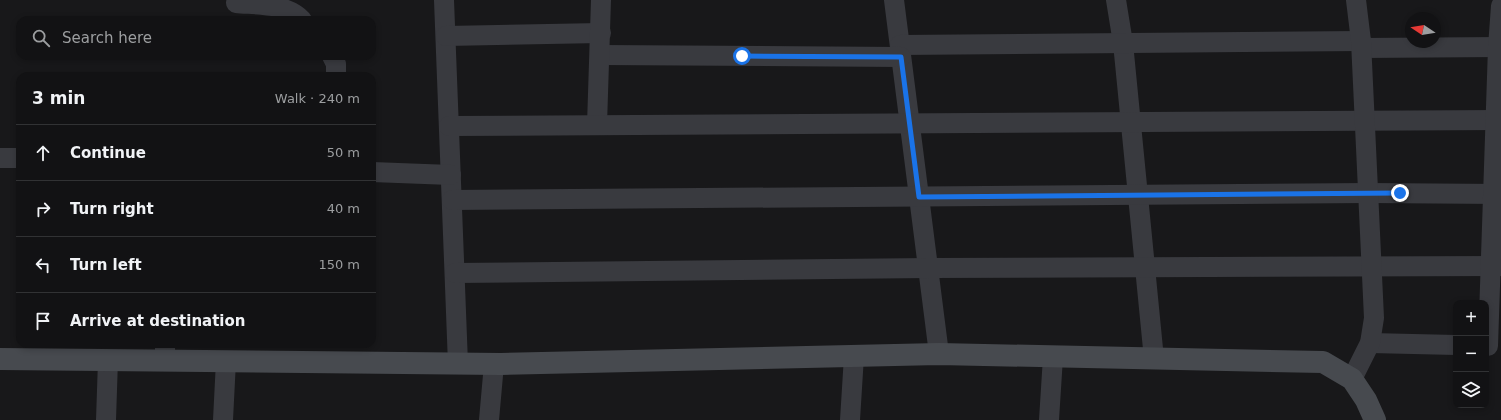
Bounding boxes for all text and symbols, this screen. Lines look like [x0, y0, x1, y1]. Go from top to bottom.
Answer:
north arrow [1405, 12, 1441, 48]
search box [16, 16, 376, 60]
icon: search [30, 27, 52, 49]
text: Search here [62, 29, 152, 47]
route start [733, 47, 751, 65]
text: 3 min [32, 88, 85, 108]
text: Walk · 240 m [275, 91, 360, 106]
icon: ahead [32, 142, 54, 164]
text: Continue [70, 144, 146, 162]
text: 50 m [327, 145, 360, 160]
route end [1391, 184, 1409, 202]
icon: right [32, 198, 54, 220]
text: Turn right [70, 200, 154, 218]
text: 40 m [327, 201, 360, 216]
icon: left [32, 254, 54, 276]
text: Turn left [70, 256, 142, 274]
text: 150 m [318, 257, 360, 272]
map controls [1453, 300, 1489, 408]
button: + [1453, 300, 1489, 336]
icon: arrive [32, 310, 54, 332]
text: Arrive at destination [70, 312, 245, 330]
button: − [1453, 336, 1489, 372]
button: layers [1453, 372, 1489, 408]

